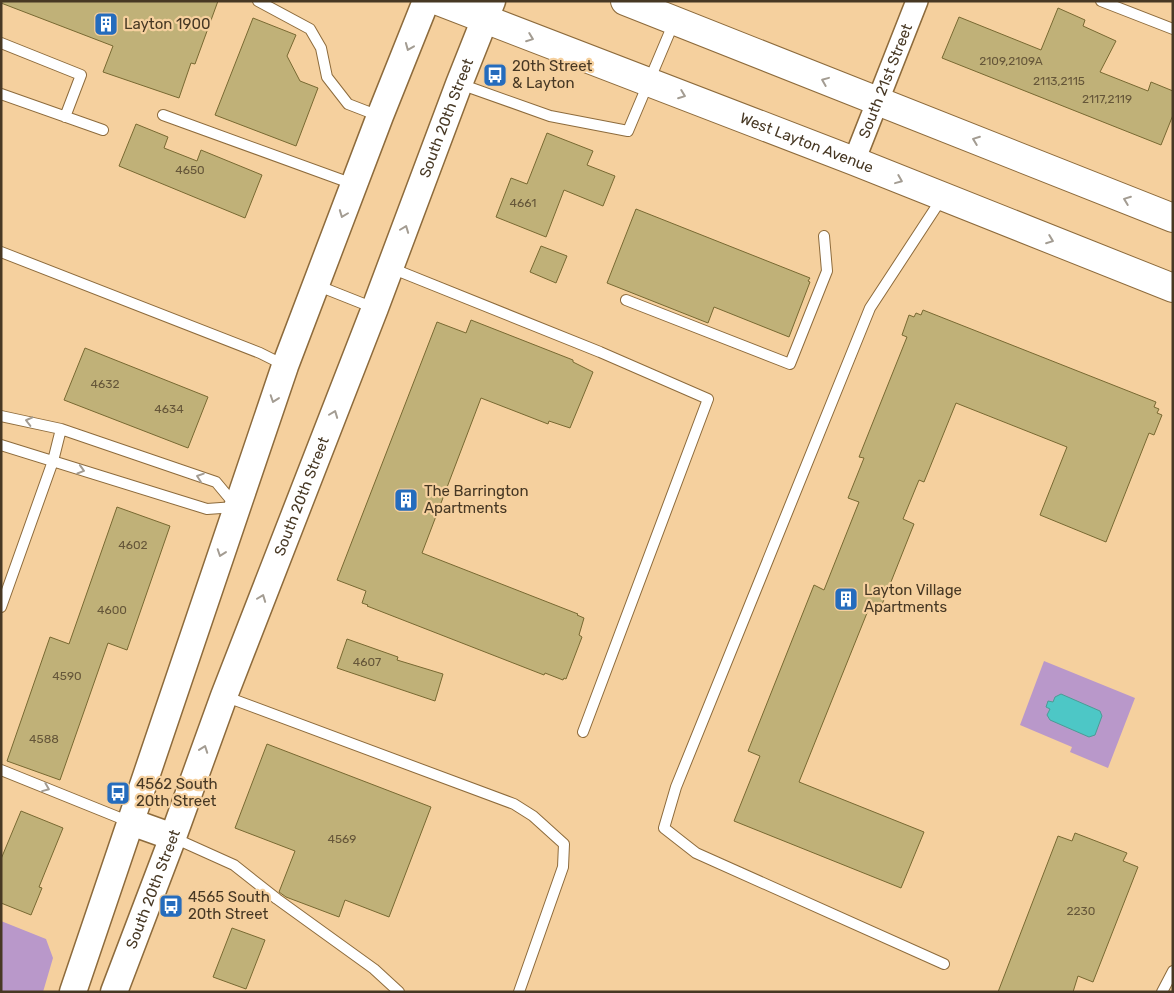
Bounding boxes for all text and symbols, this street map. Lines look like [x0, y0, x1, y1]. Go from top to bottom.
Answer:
building icon: Layton 1900 [93, 11, 119, 37]
place label: Layton 1900 [124, 15, 210, 33]
street label: South 21st Street [855, 21, 916, 141]
one-way arrow [525, 31, 534, 42]
one-way arrow [404, 42, 414, 50]
house number: 2109,2109A [979, 54, 1043, 68]
street label: South 20th Street [416, 56, 477, 180]
place label: 20th Street & Layton [512, 57, 593, 92]
bus stop icon: 20th Street & Layton [482, 62, 508, 88]
house number: 2113,2115 [1033, 74, 1085, 88]
one-way arrow [821, 77, 830, 87]
one-way arrow [677, 89, 686, 99]
house number: 2117,2119 [1082, 92, 1132, 106]
street label: West Layton Avenue [737, 109, 876, 177]
one-way arrow [972, 136, 981, 147]
house number: 4650 [175, 163, 205, 177]
one-way arrow [894, 173, 903, 184]
house number: 4661 [510, 196, 536, 210]
one-way arrow [1124, 196, 1132, 206]
one-way arrow [338, 209, 349, 218]
one-way arrow [398, 225, 409, 234]
one-way arrow [1045, 234, 1054, 244]
house number: 4632 [91, 377, 119, 391]
one-way arrow [269, 394, 279, 403]
house number: 4634 [154, 402, 184, 416]
one-way arrow [328, 410, 338, 418]
one-way arrow [26, 417, 34, 427]
street label: South 20th Street [270, 434, 333, 558]
one-way arrow [77, 464, 85, 474]
one-way arrow [197, 473, 205, 483]
place label: The Barrington Apartments [424, 482, 529, 517]
building icon: The Barrington Apartments [393, 487, 419, 513]
house number: 4602 [118, 538, 148, 552]
one-way arrow [217, 548, 227, 557]
place label: Layton Village Apartments [864, 581, 962, 616]
building icon: Layton Village Apartments [833, 586, 859, 612]
one-way arrow [257, 594, 267, 602]
house number: 4600 [97, 603, 127, 617]
house number: 4607 [353, 655, 381, 669]
house number: 4590 [52, 669, 82, 683]
house number: 4588 [29, 732, 59, 746]
one-way arrow [198, 746, 208, 754]
place label: 4562 South 20th Street [136, 775, 218, 810]
bus stop icon: 4562 South 20th Street [105, 780, 131, 806]
one-way arrow [42, 783, 50, 793]
street label: South 20th Street [122, 827, 184, 951]
house number: 4569 [328, 832, 356, 846]
place label: 4565 South 20th Street [188, 888, 270, 923]
bus stop icon: 4565 South 20th Street [158, 893, 184, 919]
house number: 2230 [1067, 904, 1095, 918]

